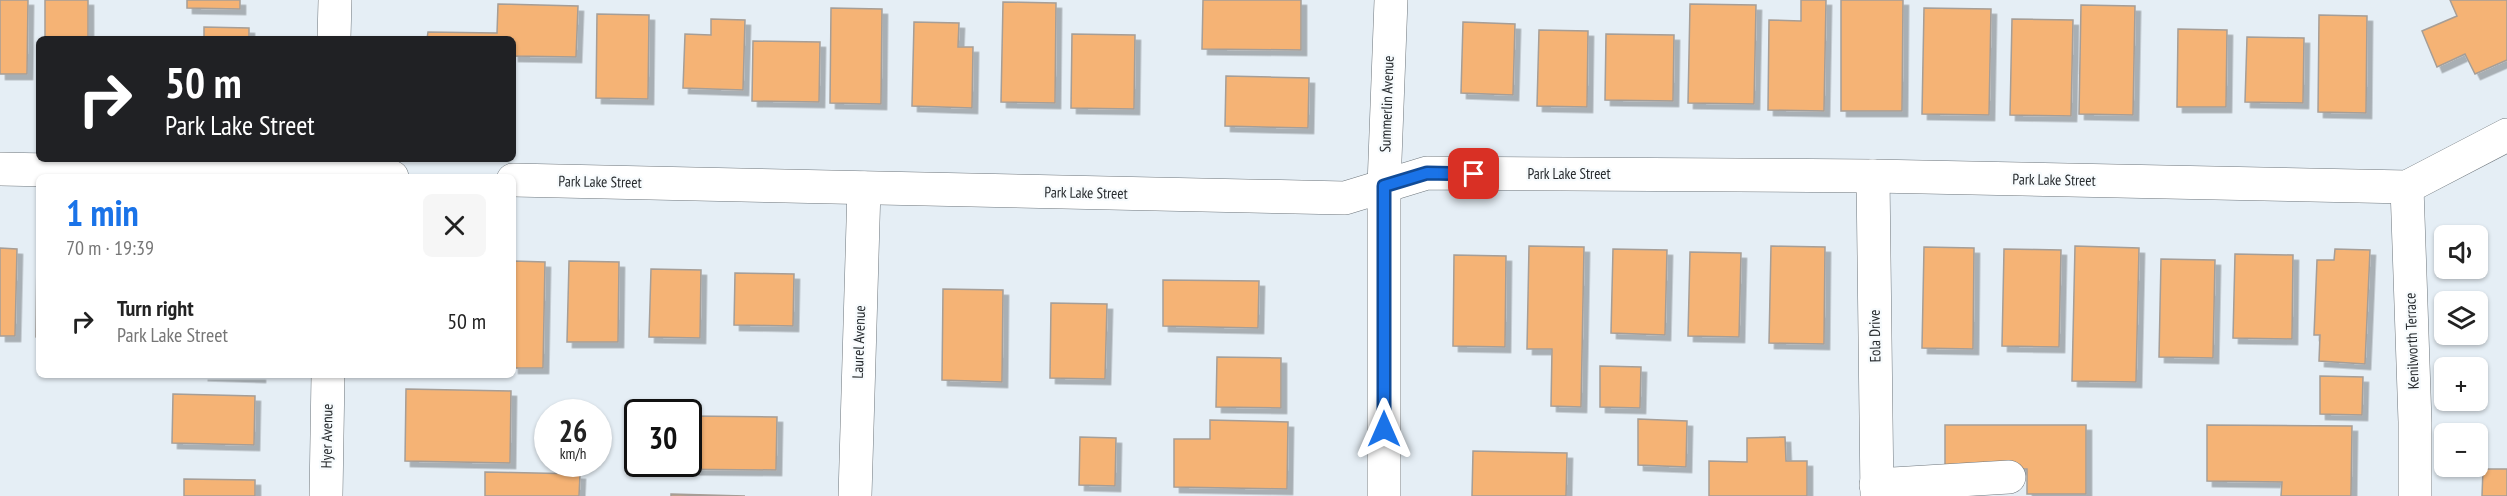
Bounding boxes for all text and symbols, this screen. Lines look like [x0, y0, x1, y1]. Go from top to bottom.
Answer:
text: 50 m [165, 55, 242, 110]
street label: Summerlin Avenue [1375, 55, 1398, 153]
icon: right [66, 60, 144, 138]
text: Park Lake Street [165, 108, 315, 142]
pin [1448, 148, 1499, 199]
icon: arrive [1457, 157, 1490, 190]
street label: Park Lake Street [1527, 164, 1611, 183]
street label: Park Lake Street [2012, 169, 2096, 190]
street label: Park Lake Street [558, 171, 642, 192]
street label: Park Lake Street [1044, 182, 1128, 203]
text: 1 min [66, 189, 139, 236]
button: close [423, 194, 486, 257]
map controls [2434, 225, 2488, 477]
button: sound [2434, 225, 2488, 279]
text: 70 m · 19:39 [66, 235, 154, 261]
button: layers [2434, 291, 2488, 345]
street label: Kenilworth Terrace [2400, 293, 2423, 390]
text: Turn right [117, 294, 194, 322]
icon: right [66, 305, 99, 338]
street label: Laurel Avenue [848, 305, 869, 379]
text: 50 m [447, 307, 486, 335]
street label: Eola Drive [1865, 309, 1884, 363]
text: Park Lake Street [117, 322, 228, 348]
button: + [2434, 357, 2488, 411]
position arrow [1352, 397, 1416, 461]
speed limit sign: 30 [624, 399, 702, 477]
street label: Hyer Avenue [316, 403, 337, 469]
text: 26 [559, 411, 587, 450]
button: − [2434, 423, 2488, 477]
text: km/h [560, 444, 586, 463]

